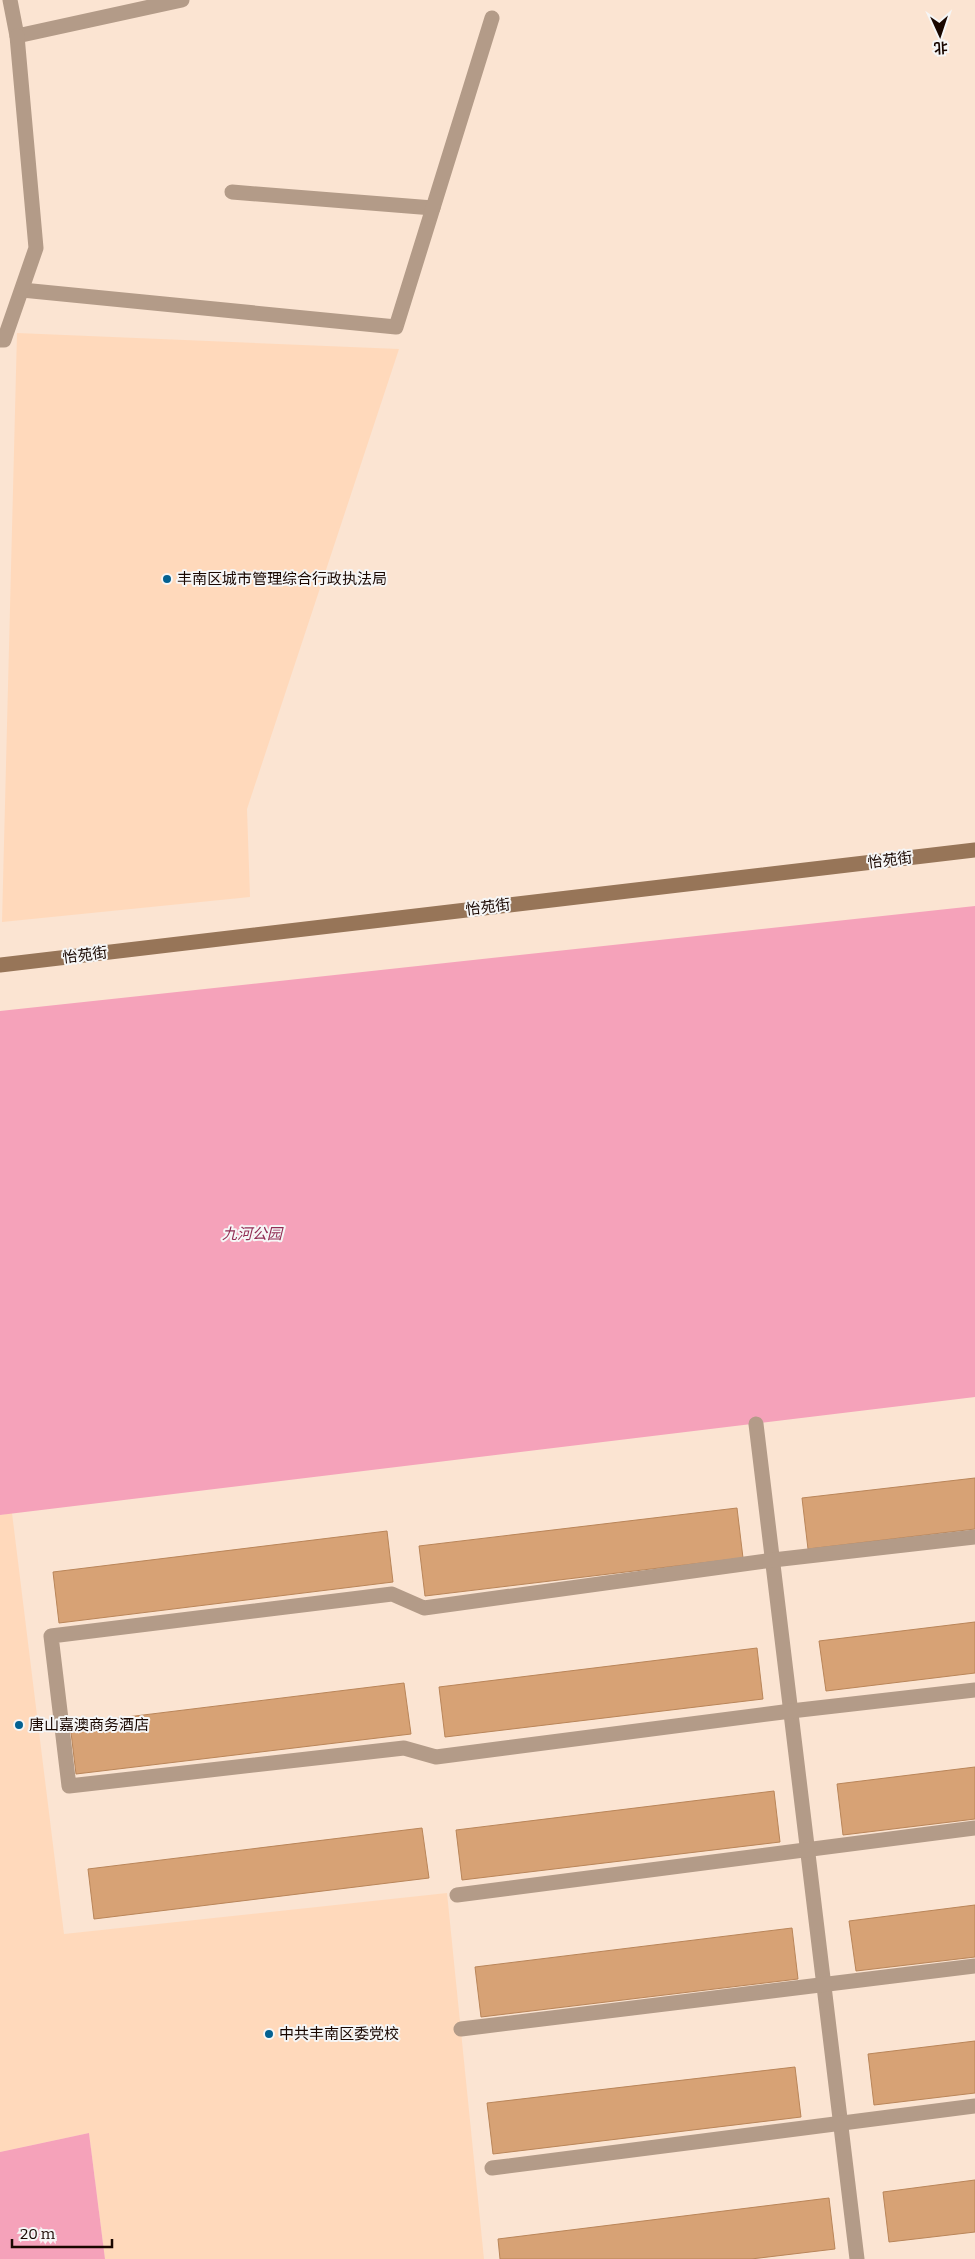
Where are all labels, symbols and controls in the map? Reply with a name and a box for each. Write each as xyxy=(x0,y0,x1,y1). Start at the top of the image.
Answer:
north arrow xyxy=(915,10,965,60)
text: 北 xyxy=(933,39,948,56)
place label: 丰南区城市管理综合行政执法局 xyxy=(177,570,387,588)
marker: 丰南区城市管理综合行政执法局 xyxy=(161,573,173,585)
street label: 怡苑街 xyxy=(867,848,913,872)
street label: 怡苑街 xyxy=(465,895,511,919)
street label: 怡苑街 xyxy=(62,943,108,967)
park label: 九河公园 xyxy=(222,1225,284,1243)
place label: 唐山嘉澳商务酒店 xyxy=(29,1716,149,1734)
marker: 唐山嘉澳商务酒店 xyxy=(13,1719,25,1731)
place label: 中共丰南区委党校 xyxy=(279,2025,399,2043)
marker: 中共丰南区委党校 xyxy=(263,2028,275,2040)
scale bar xyxy=(12,2216,112,2248)
text: 20 m xyxy=(20,2225,56,2243)

